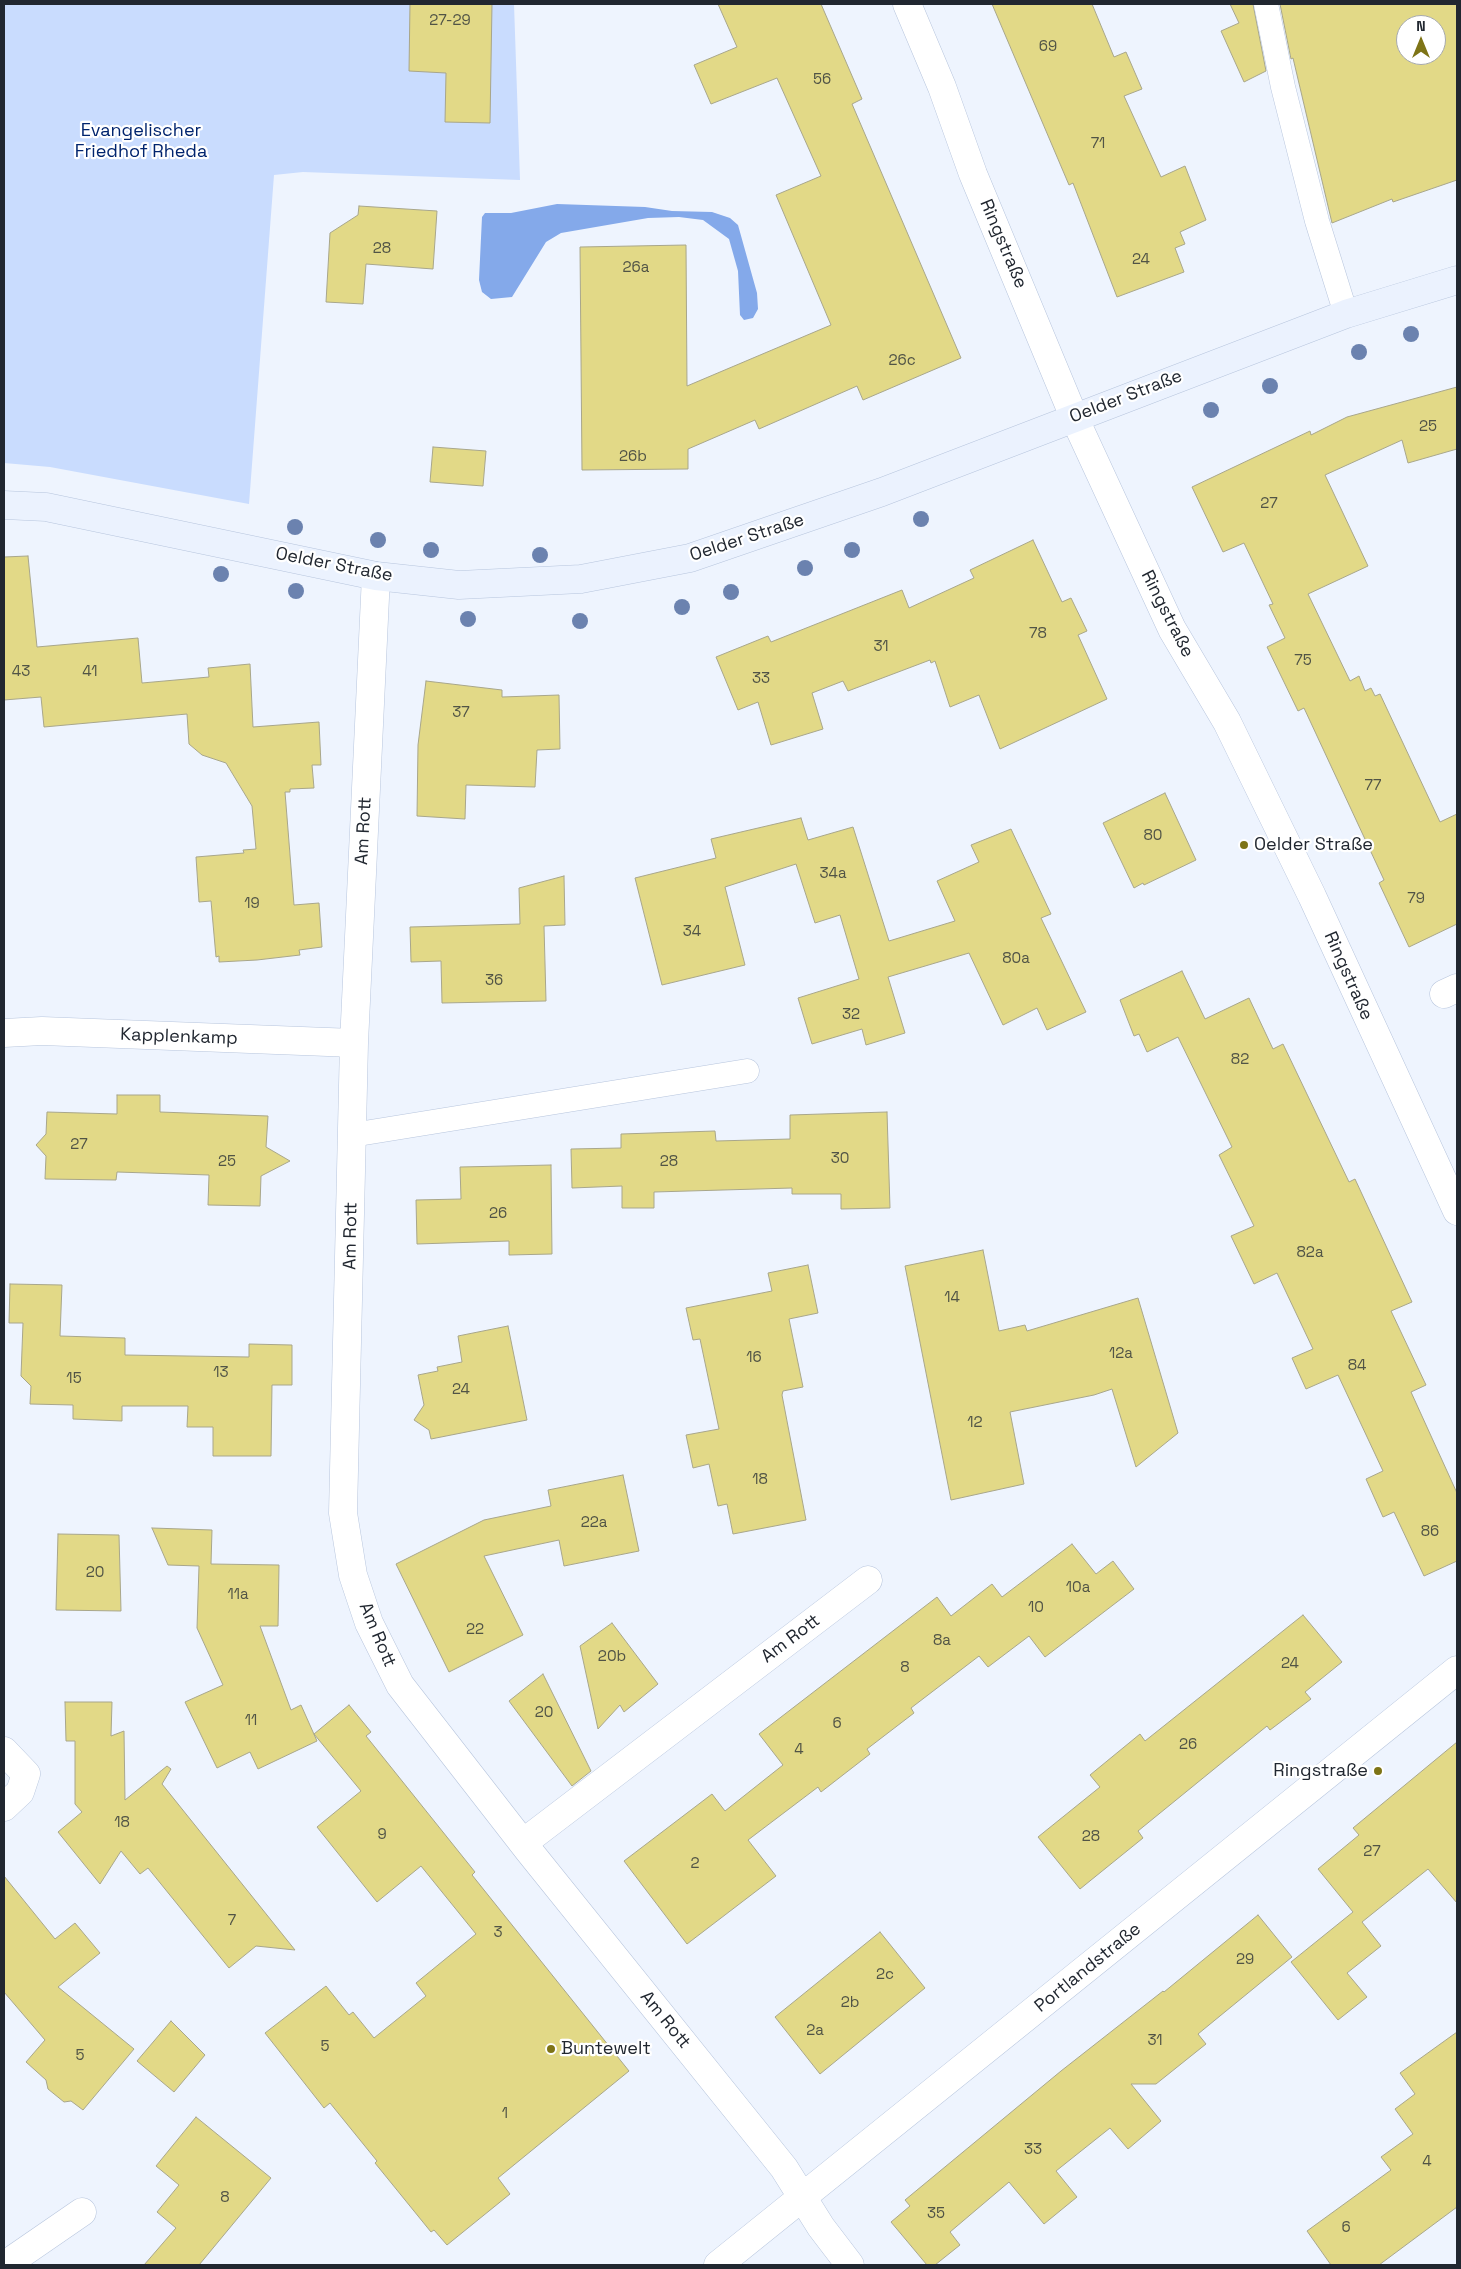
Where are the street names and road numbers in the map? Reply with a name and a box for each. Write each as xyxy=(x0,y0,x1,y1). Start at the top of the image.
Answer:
street label: Ringstraße xyxy=(975,196,1031,292)
street label: Oelder Straße xyxy=(1067,366,1185,428)
street label: Oelder Straße xyxy=(687,509,807,567)
street label: Oelder Straße xyxy=(274,543,394,587)
street label: Ringstraße xyxy=(1136,567,1198,661)
street label: Am Rott xyxy=(351,796,377,866)
street label: Ringstraße xyxy=(1319,928,1377,1024)
street label: Kapplenkamp xyxy=(120,1024,238,1050)
street label: Am Rott xyxy=(340,1202,362,1270)
street label: Am Rott xyxy=(354,1599,400,1671)
street label: Am Rott xyxy=(757,1610,825,1668)
street label: Portlandstraße xyxy=(1031,1919,1145,2017)
street label: Am Rott xyxy=(635,1987,695,2053)

